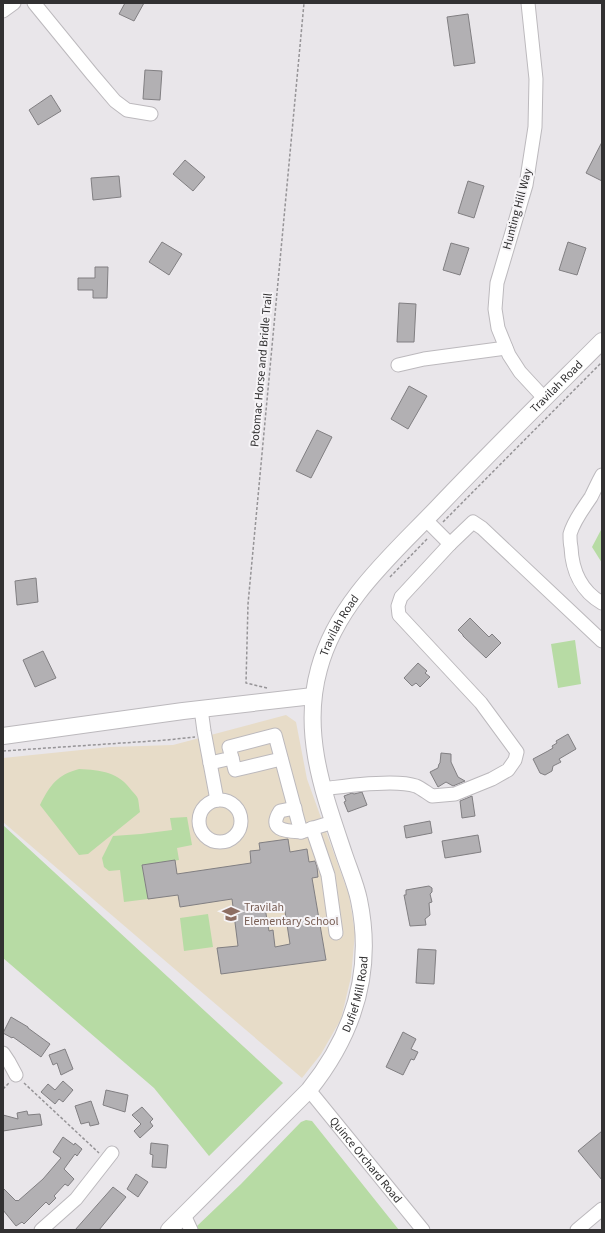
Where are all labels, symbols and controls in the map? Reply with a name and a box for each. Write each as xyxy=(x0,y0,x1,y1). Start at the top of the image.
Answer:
street label: Hunting Hill Way xyxy=(499,166,537,251)
street label: Potomac Horse and Bridle Trail xyxy=(246,292,277,448)
street label: Travilah Road xyxy=(527,357,587,417)
street label: Travilah Road xyxy=(316,591,363,659)
place label: Travilah Elementary School xyxy=(244,899,339,930)
school or university icon: Travilah Elementary School xyxy=(221,904,241,924)
street label: Dufief Mill Road xyxy=(338,956,373,1035)
street label: Quince Orchard Road xyxy=(325,1113,406,1207)

